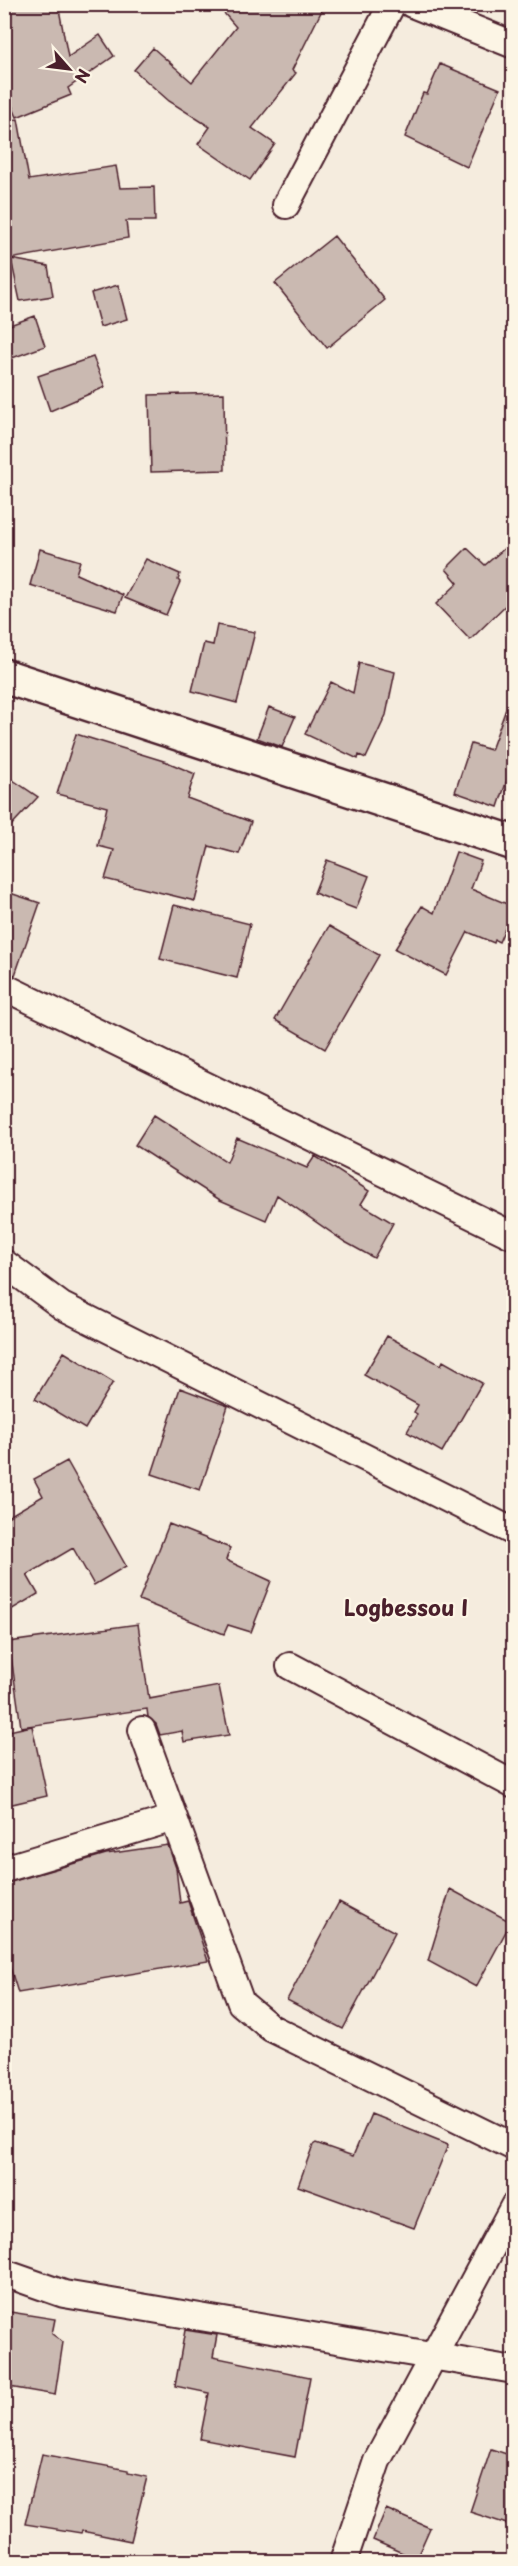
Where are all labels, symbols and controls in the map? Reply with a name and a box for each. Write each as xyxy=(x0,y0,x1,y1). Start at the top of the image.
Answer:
north arrow xyxy=(39,39,99,99)
text: N xyxy=(70,65,97,88)
district label: Logbessou I xyxy=(344,1590,468,1623)

